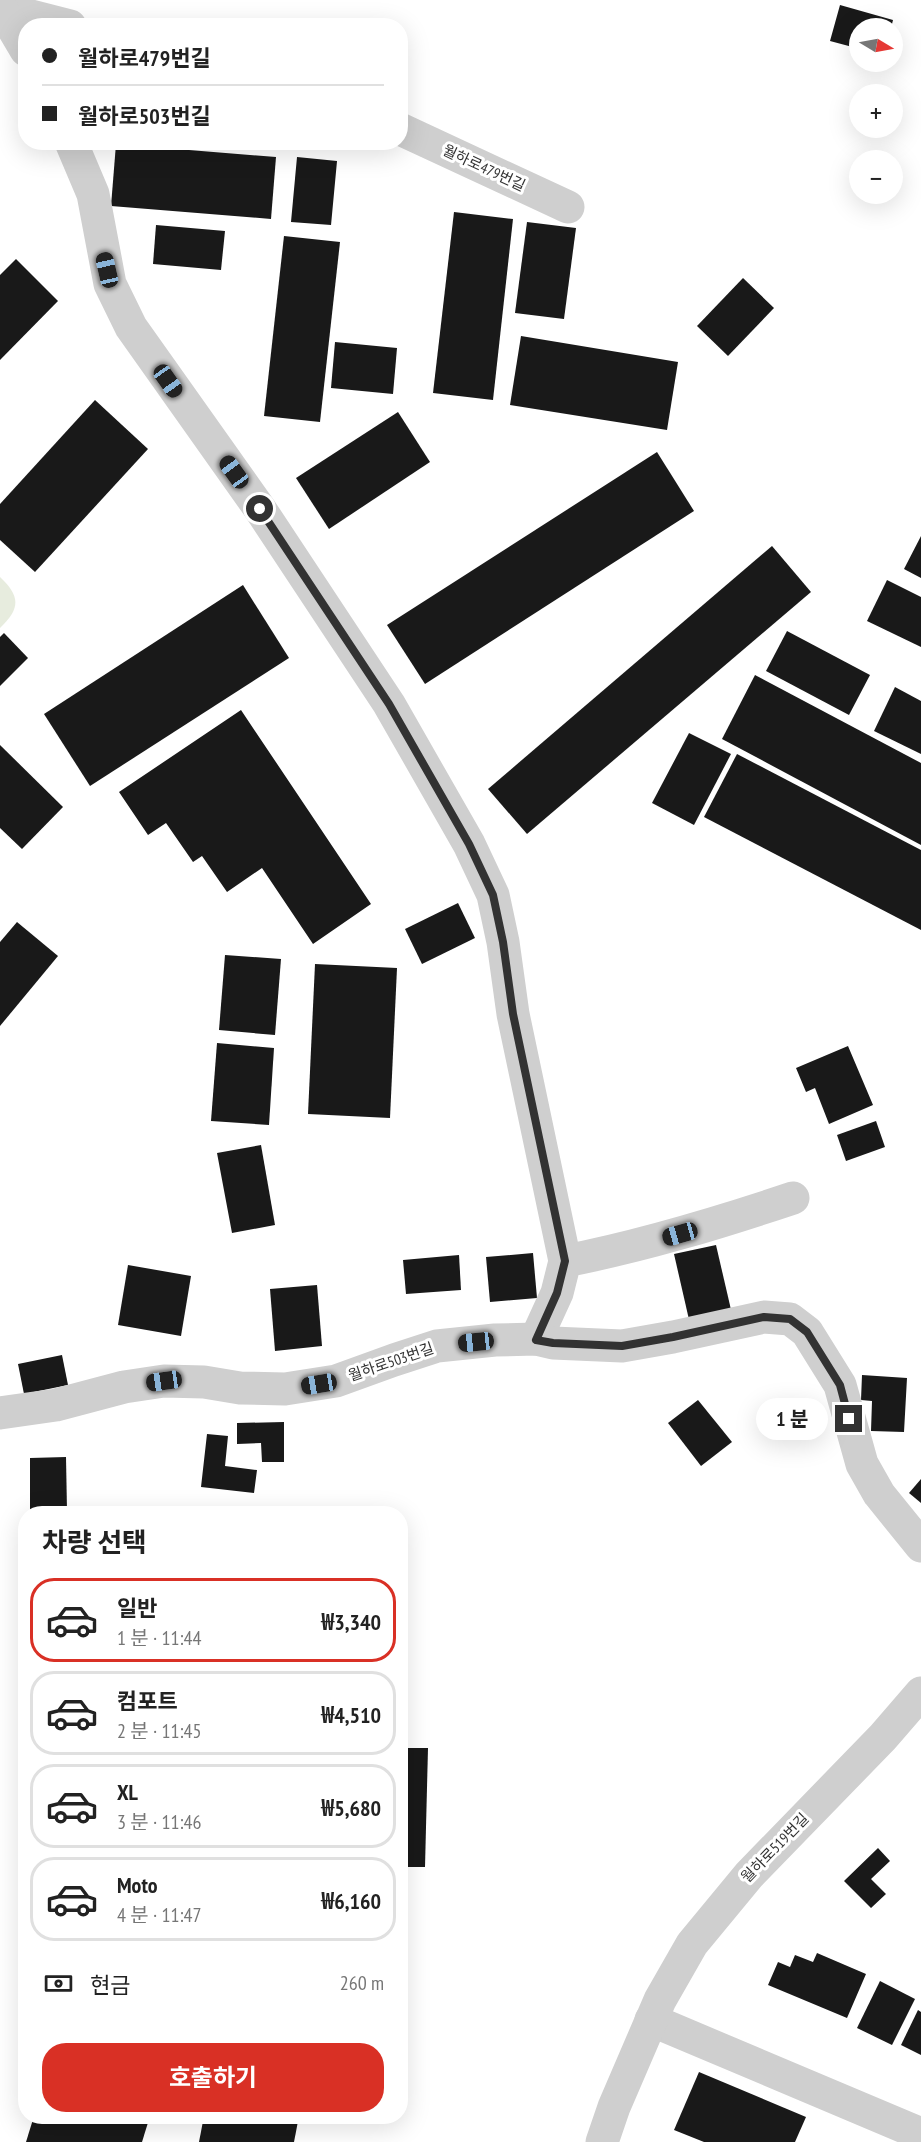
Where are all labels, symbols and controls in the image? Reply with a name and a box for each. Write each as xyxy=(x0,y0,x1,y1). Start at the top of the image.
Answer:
north arrow xyxy=(849,18,903,72)
map controls xyxy=(849,18,903,204)
text: 월하로479번길 xyxy=(78,44,211,72)
button: + xyxy=(849,84,903,138)
text: 월하로503번길 xyxy=(78,102,211,130)
street label: 월하로479번길 xyxy=(440,140,529,195)
button: − xyxy=(849,150,903,204)
car xyxy=(94,250,120,290)
car xyxy=(150,361,186,401)
car xyxy=(216,452,252,492)
route start xyxy=(246,495,273,522)
car xyxy=(660,1220,700,1248)
car xyxy=(457,1331,495,1353)
street label: 월하로503번길 xyxy=(346,1338,436,1385)
car xyxy=(145,1370,183,1392)
car xyxy=(300,1372,338,1396)
callout: 1 분 xyxy=(756,1398,828,1440)
route end xyxy=(835,1405,862,1432)
text: 1 분 xyxy=(776,1406,808,1432)
text: 차량 선택 xyxy=(42,1525,147,1559)
icon: car xyxy=(45,1593,99,1647)
text: 일반 xyxy=(117,1594,157,1622)
text: ₩3,340 xyxy=(321,1608,381,1636)
text: 1 분 · 11:44 xyxy=(117,1625,202,1651)
icon: car xyxy=(45,1686,99,1740)
text: 컴포트 xyxy=(117,1687,178,1715)
text: ₩4,510 xyxy=(321,1701,381,1729)
text: 2 분 · 11:45 xyxy=(117,1718,202,1744)
text: XL xyxy=(117,1778,138,1806)
icon: car xyxy=(45,1779,99,1833)
text: ₩5,680 xyxy=(321,1794,381,1822)
text: 3 분 · 11:46 xyxy=(117,1809,202,1835)
street label: 월하로519번길 xyxy=(737,1809,812,1886)
text: Moto xyxy=(117,1871,158,1899)
icon: car xyxy=(45,1872,99,1926)
text: ₩6,160 xyxy=(321,1887,381,1915)
text: 4 분 · 11:47 xyxy=(117,1902,202,1928)
icon: cash xyxy=(42,1967,75,2000)
text: 260 m xyxy=(340,1970,384,1996)
text: 현금 xyxy=(90,1971,130,1999)
button: 호출하기 xyxy=(42,2043,384,2112)

